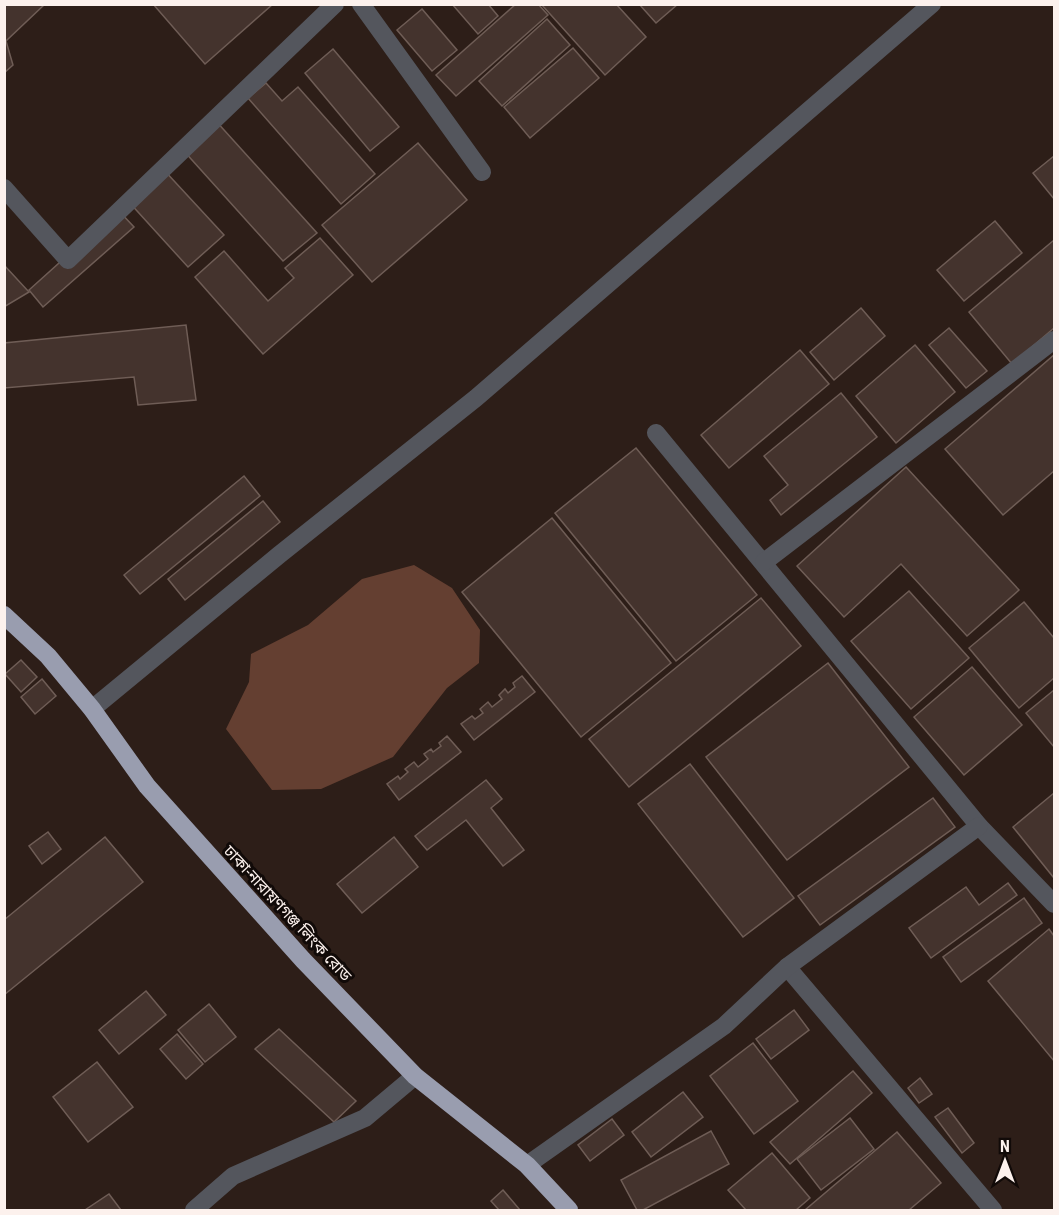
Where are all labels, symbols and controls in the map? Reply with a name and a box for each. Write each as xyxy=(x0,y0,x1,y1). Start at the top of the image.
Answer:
street label: ঢাকা-নারায়ণগঞ্জ লিংক রোড xyxy=(219,841,356,986)
north arrow xyxy=(975,1131,1035,1191)
text: N xyxy=(1000,1137,1010,1156)

